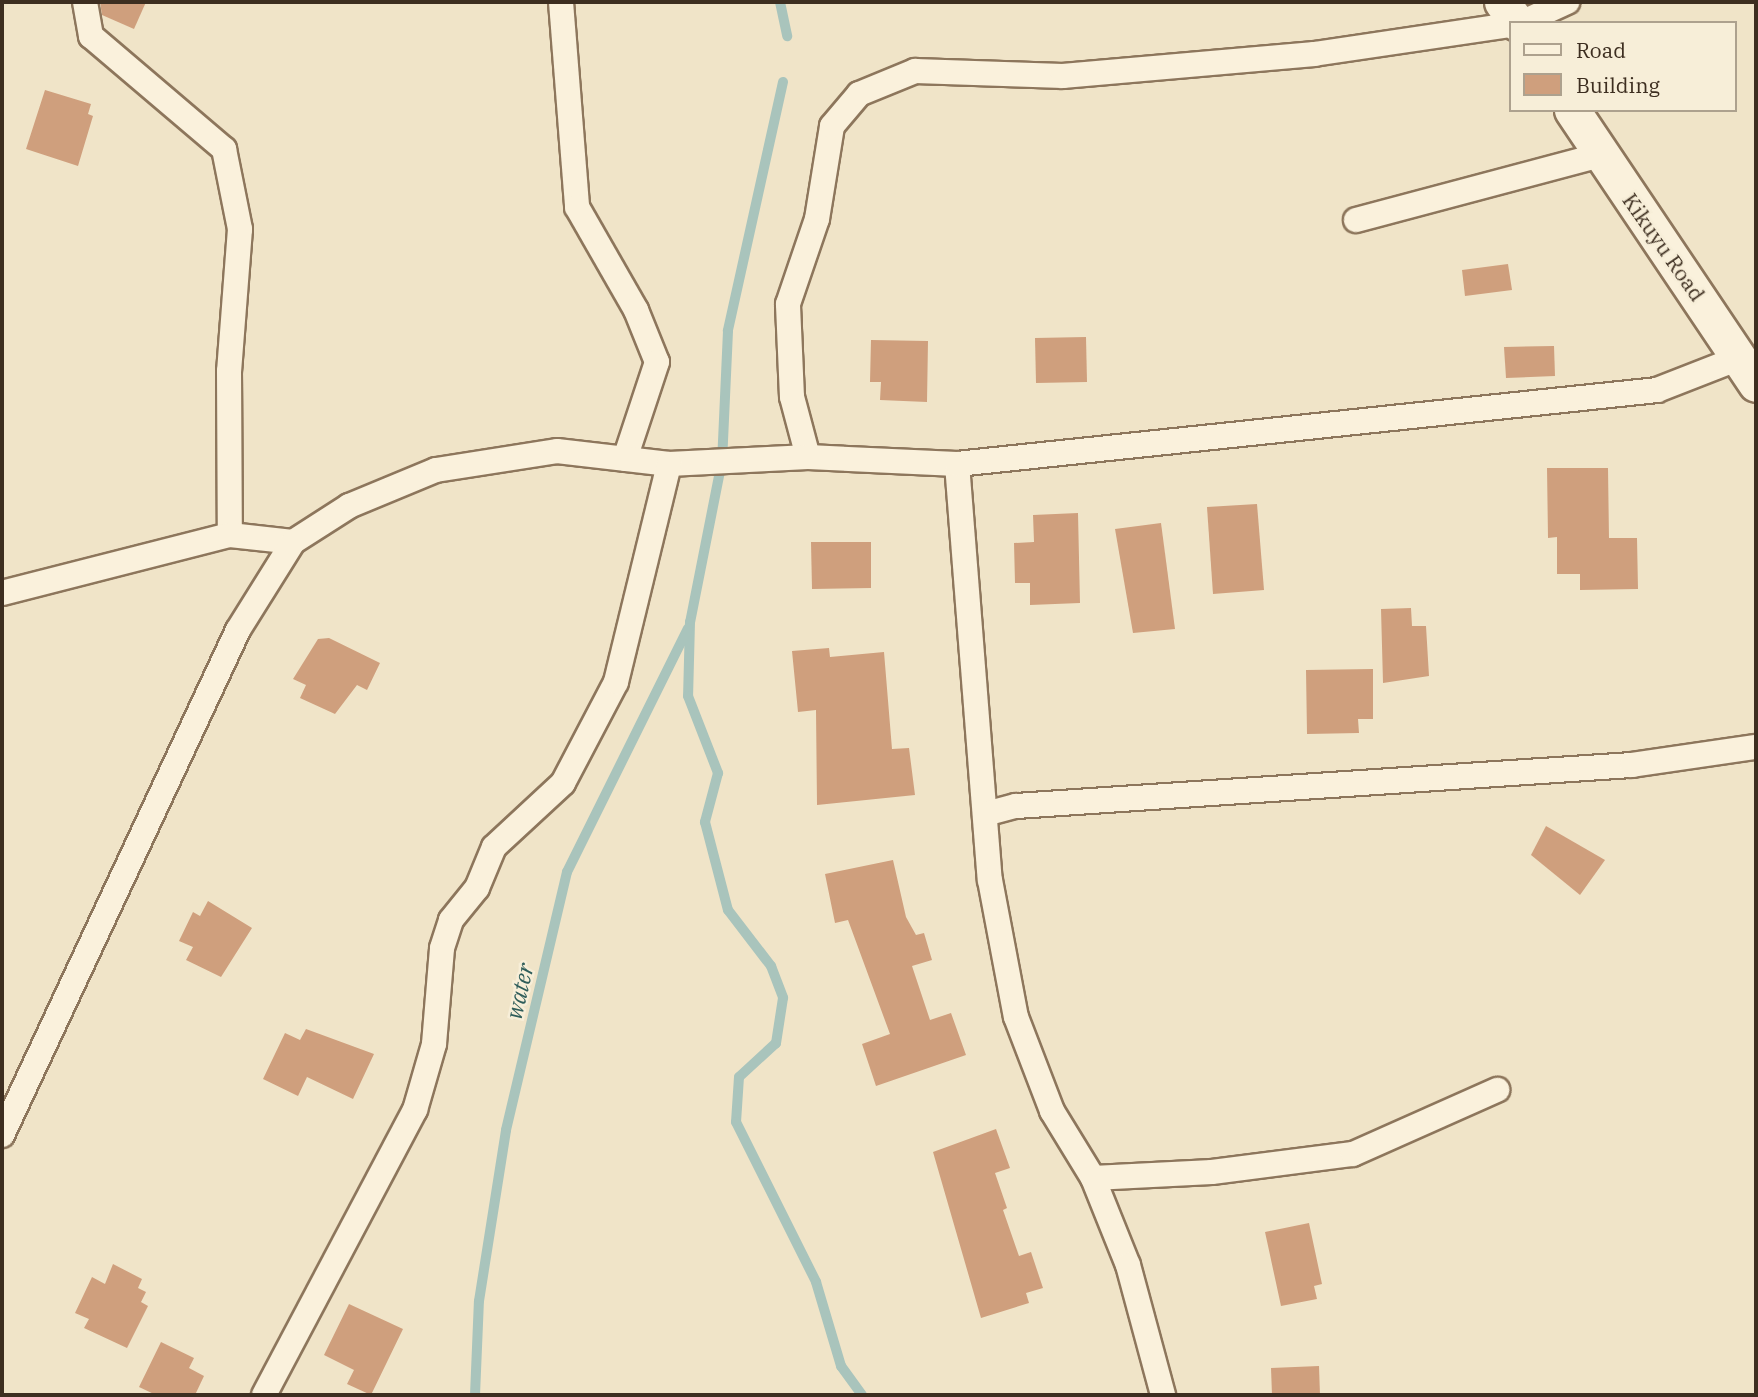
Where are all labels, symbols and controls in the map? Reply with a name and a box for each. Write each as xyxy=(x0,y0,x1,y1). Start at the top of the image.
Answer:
legend xyxy=(1510,21,1737,112)
text: Road xyxy=(1576,36,1626,64)
text: Building xyxy=(1576,71,1660,99)
street label: Kikuyu Road xyxy=(1618,188,1710,306)
water label: water xyxy=(499,960,539,1022)

